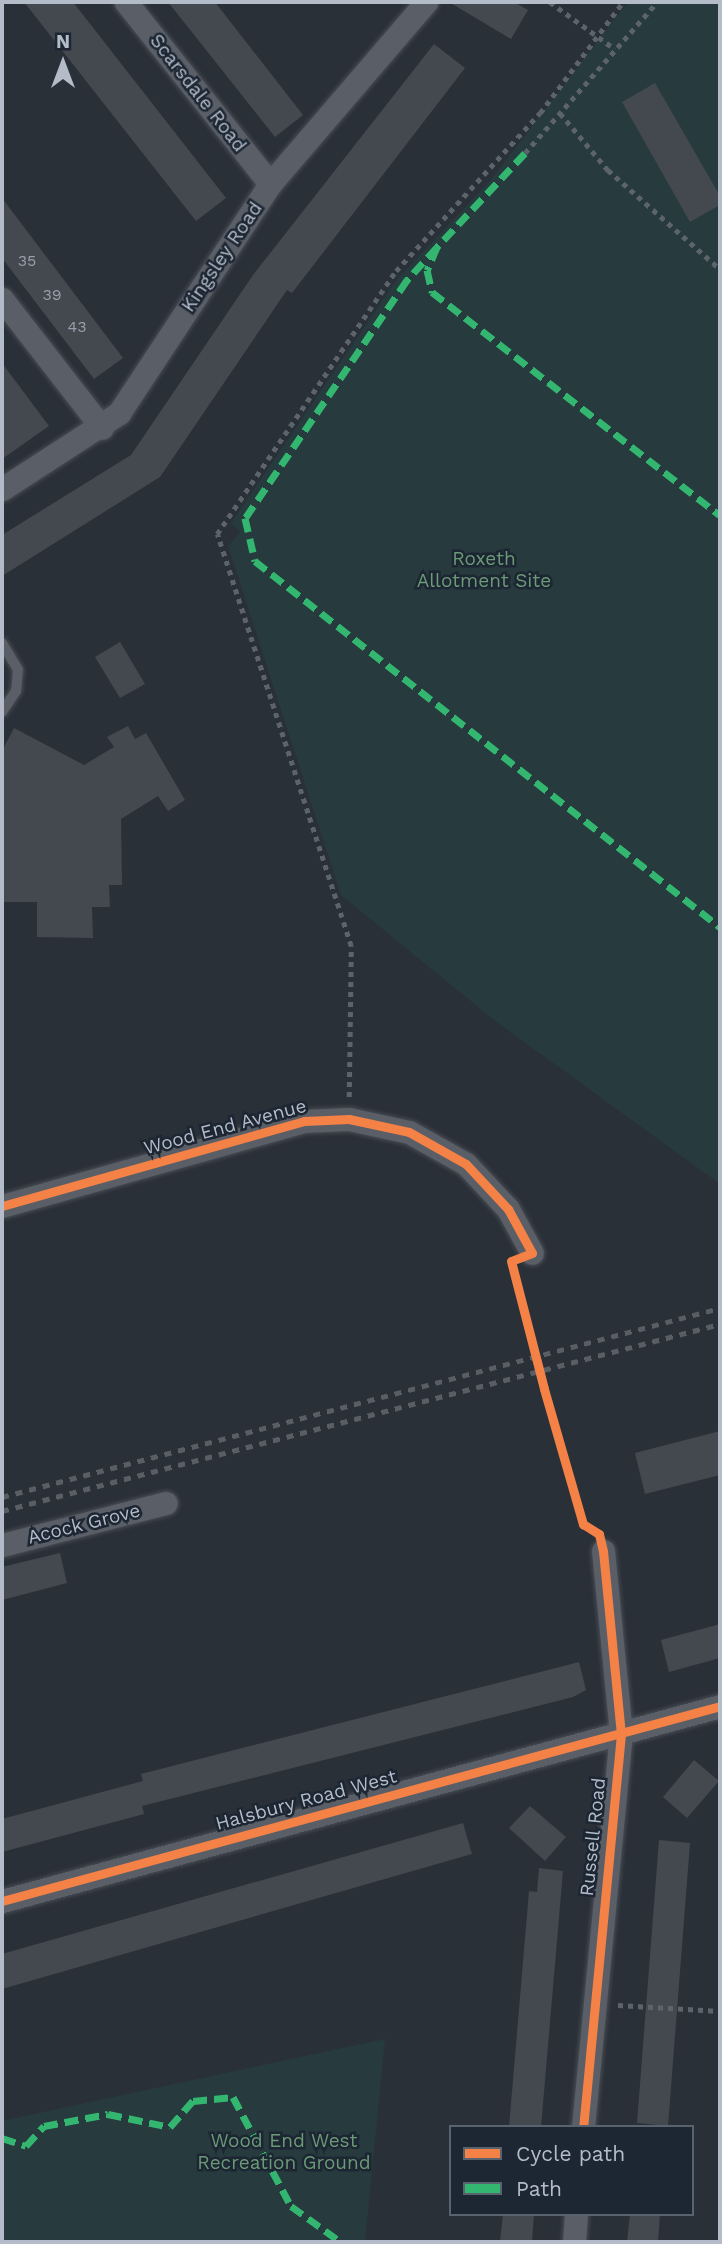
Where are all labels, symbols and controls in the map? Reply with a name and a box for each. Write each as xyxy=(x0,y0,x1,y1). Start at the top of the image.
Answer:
north arrow xyxy=(28,28,98,98)
text: N xyxy=(56,30,70,53)
street label: Scarsdale Road xyxy=(145,30,251,156)
street label: Kingsley Road xyxy=(177,197,267,317)
house number: 35 xyxy=(18,251,36,271)
house number: 39 xyxy=(42,285,62,305)
house number: 43 xyxy=(67,317,87,337)
park label: Roxeth Allotment Site xyxy=(417,548,551,592)
street label: Wood End Avenue xyxy=(141,1094,309,1160)
street label: Acock Grove xyxy=(25,1499,143,1549)
street label: Halsbury Road West xyxy=(212,1765,400,1835)
street label: Russell Road xyxy=(575,1776,611,1898)
legend xyxy=(449,2125,694,2216)
park label: Wood End West Recreation Ground xyxy=(197,2130,371,2174)
text: Cycle path xyxy=(516,2141,625,2166)
text: Path xyxy=(516,2176,562,2201)

